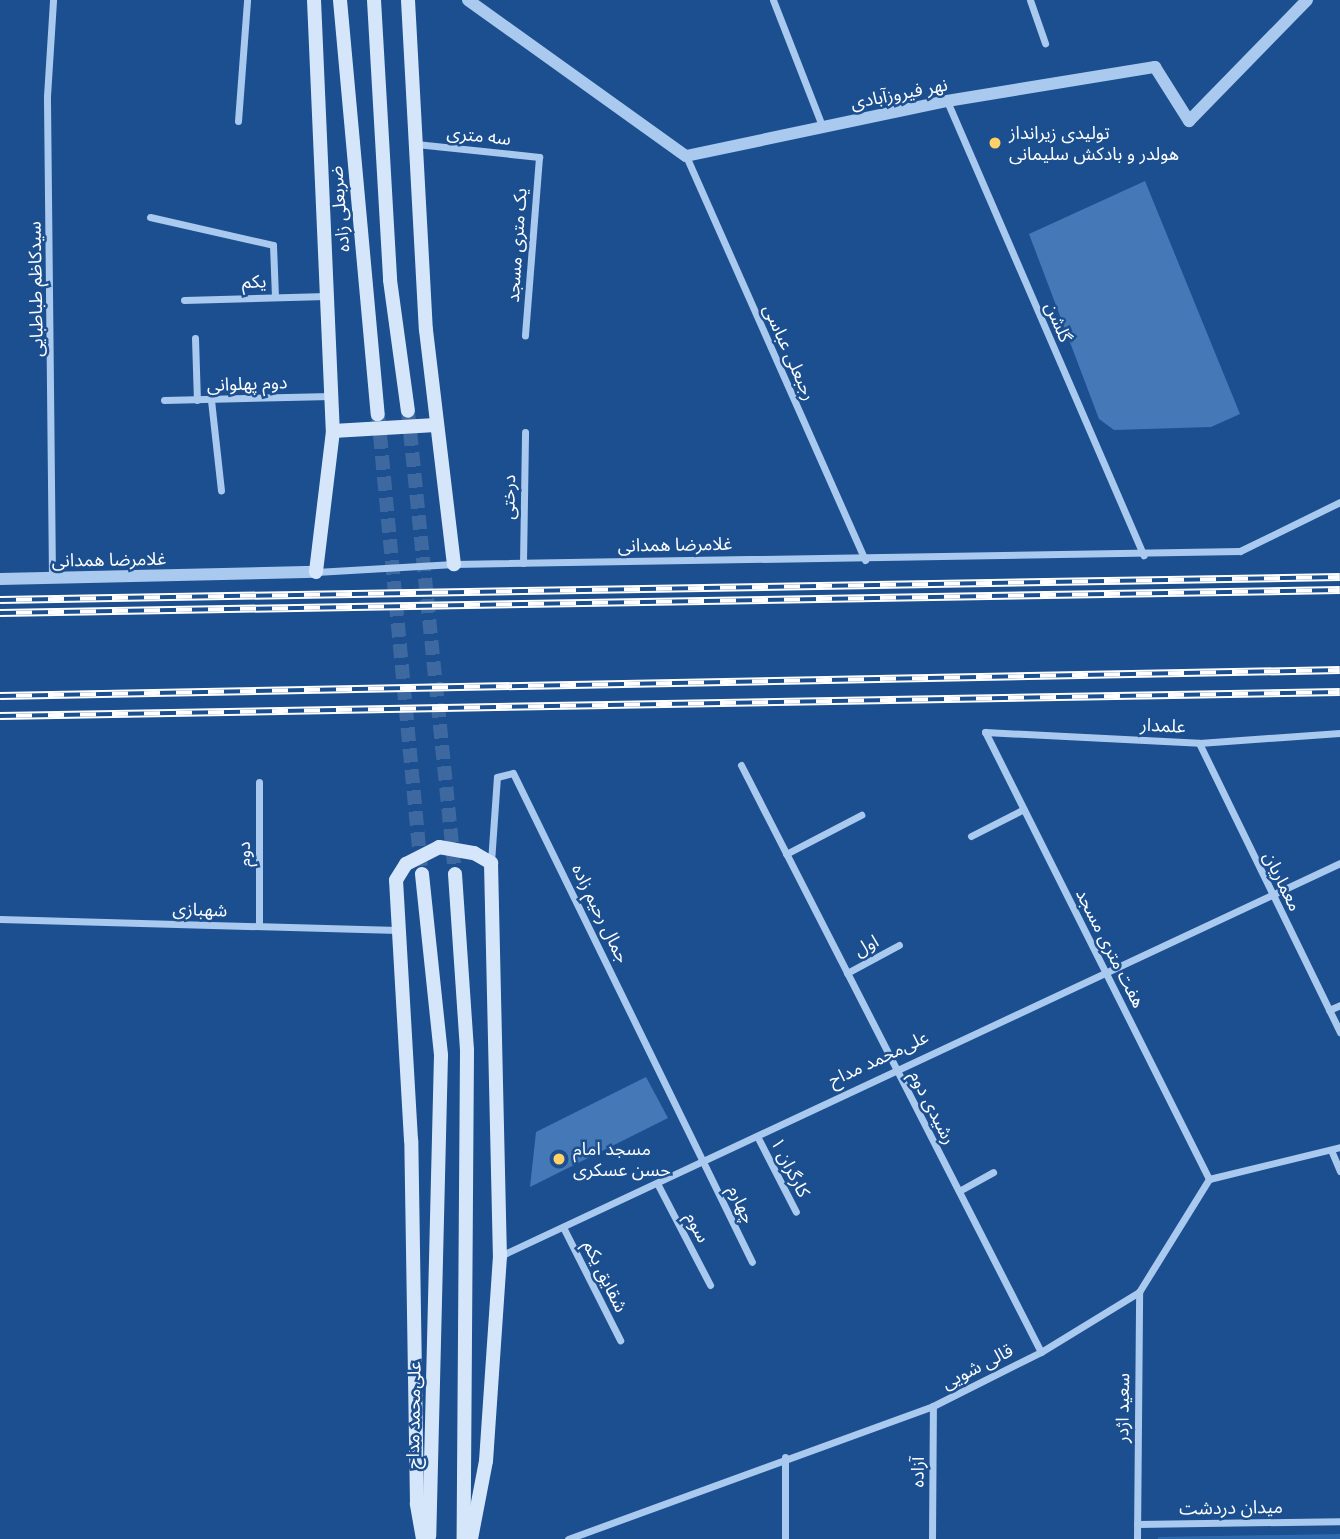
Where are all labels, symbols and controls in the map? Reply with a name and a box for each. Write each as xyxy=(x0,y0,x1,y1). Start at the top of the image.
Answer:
street label: نهر فیروزآبادی xyxy=(849,73,949,113)
street label: سه متری xyxy=(446,121,512,149)
place label: تولیدی زیرانداز هولدر و بادکش سلیمانی xyxy=(1009,122,1179,164)
marker: تولیدی زیرانداز هولدر و بادکش سلیمانی xyxy=(987,135,1003,151)
street label: ضربعلی زاده xyxy=(324,165,354,253)
street label: یک متری مسجد xyxy=(501,187,531,303)
street label: سیدکاظم طباطبایی xyxy=(23,221,47,357)
street label: یکم xyxy=(241,270,267,292)
street label: گلشن xyxy=(1041,299,1077,345)
street label: رجبعلی عباسی xyxy=(759,301,821,403)
street label: دوم پهلوانی xyxy=(206,371,288,395)
street label: درختی xyxy=(497,474,519,520)
street label: غلامرضا همدانی xyxy=(618,532,732,556)
street label: غلامرضا همدانی xyxy=(52,547,166,571)
street label: علمدار xyxy=(1140,713,1186,737)
street label: دوم xyxy=(232,841,254,867)
street label: معماریان xyxy=(1259,848,1307,914)
street label: جمال رحیم زاده xyxy=(568,860,634,966)
street label: هفت متری مسجد xyxy=(1072,885,1150,1011)
street label: شهبازی xyxy=(172,897,228,921)
street label: اول xyxy=(850,930,882,960)
street label: علی‌محمد مداح xyxy=(825,1025,931,1091)
street label: رشیدی دوم xyxy=(905,1066,961,1148)
street label: کارگران ۱ xyxy=(767,1134,815,1200)
place label: مسجد امام حسن عسکری xyxy=(573,1138,671,1180)
marker: مسجد امام حسن عسکری xyxy=(551,1151,567,1167)
street label: چهارم xyxy=(724,1182,760,1226)
street label: سوم xyxy=(681,1208,715,1246)
street label: شقایق یکم xyxy=(579,1237,633,1315)
street label: قالی شویی xyxy=(938,1339,1016,1393)
street label: علی‌محمد مداح xyxy=(401,1361,425,1469)
street label: سعید اژدر xyxy=(1111,1373,1133,1443)
street label: آزاده xyxy=(906,1457,928,1487)
street label: میدان دردشت xyxy=(1179,1495,1283,1519)

